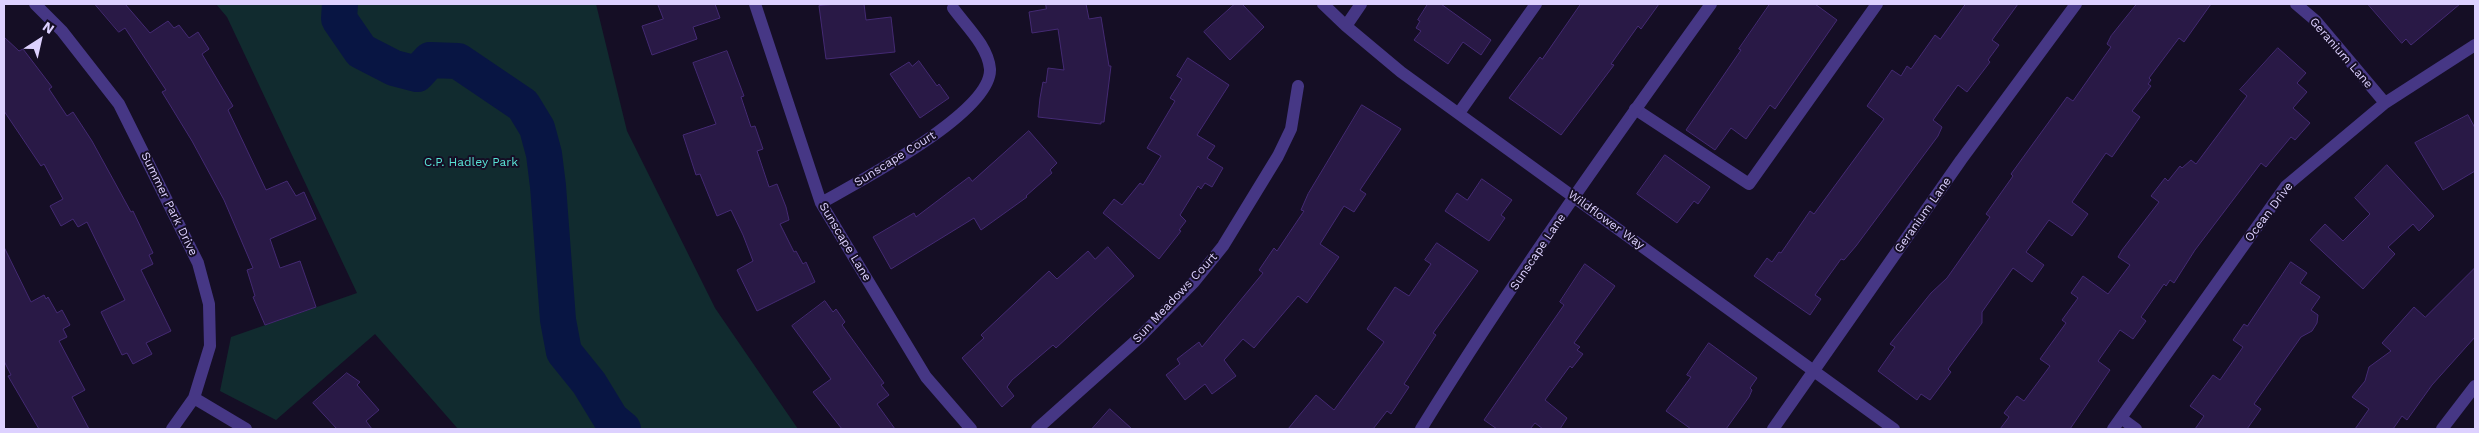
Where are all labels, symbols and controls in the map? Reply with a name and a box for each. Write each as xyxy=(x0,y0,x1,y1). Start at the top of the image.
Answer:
north arrow xyxy=(15,15,65,65)
street label: Geranium Lane xyxy=(2306,15,2376,91)
text: N xyxy=(40,18,57,37)
street label: Sunscape Court xyxy=(852,128,938,190)
street label: Summer Park Drive xyxy=(138,150,200,258)
park label: C.P. Hadley Park xyxy=(424,155,518,169)
street label: Geranium Lane xyxy=(1892,174,1954,256)
street label: Ocean Drive xyxy=(2242,179,2296,245)
street label: Wildflower Way xyxy=(1565,188,1647,252)
street label: Sunscape Lane xyxy=(816,200,874,284)
street label: Sunscape Lane xyxy=(1507,211,1569,293)
street label: Sun Meadows Court xyxy=(1130,250,1220,346)

